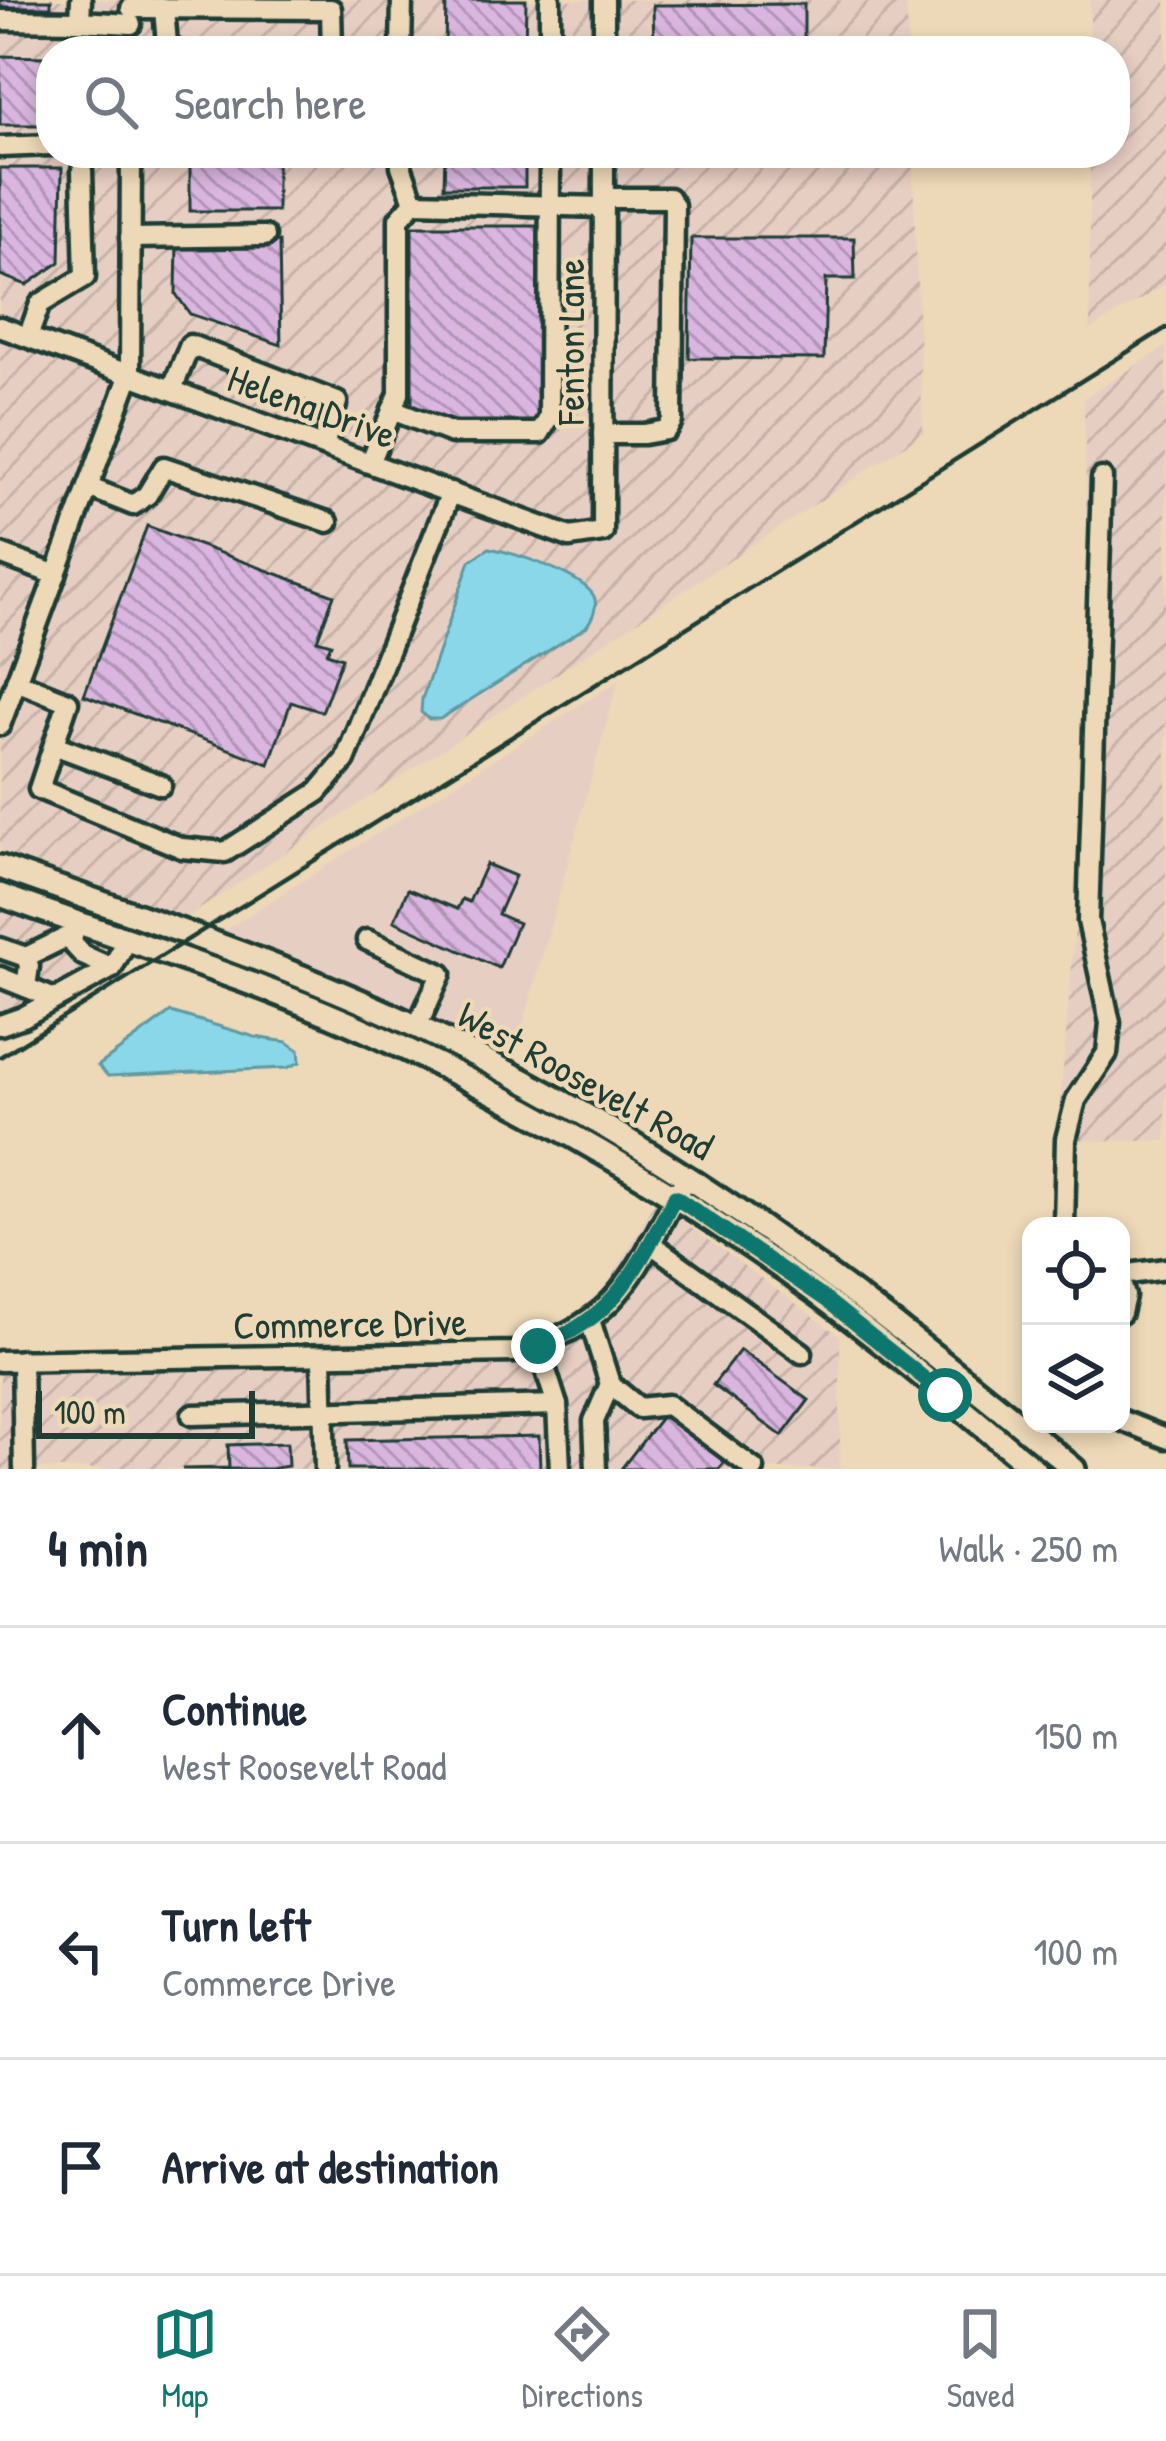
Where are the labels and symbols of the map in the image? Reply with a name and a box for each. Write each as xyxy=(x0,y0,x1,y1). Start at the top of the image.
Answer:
street label: Fenton Lane xyxy=(543,259,596,426)
street label: Helena Drive xyxy=(221,351,403,460)
street label: West Roosevelt Road xyxy=(449,987,723,1172)
street label: Commerce Drive xyxy=(233,1294,467,1351)
route end xyxy=(511,1319,565,1373)
route start xyxy=(918,1368,972,1422)
scale bar xyxy=(36,1385,255,1438)

